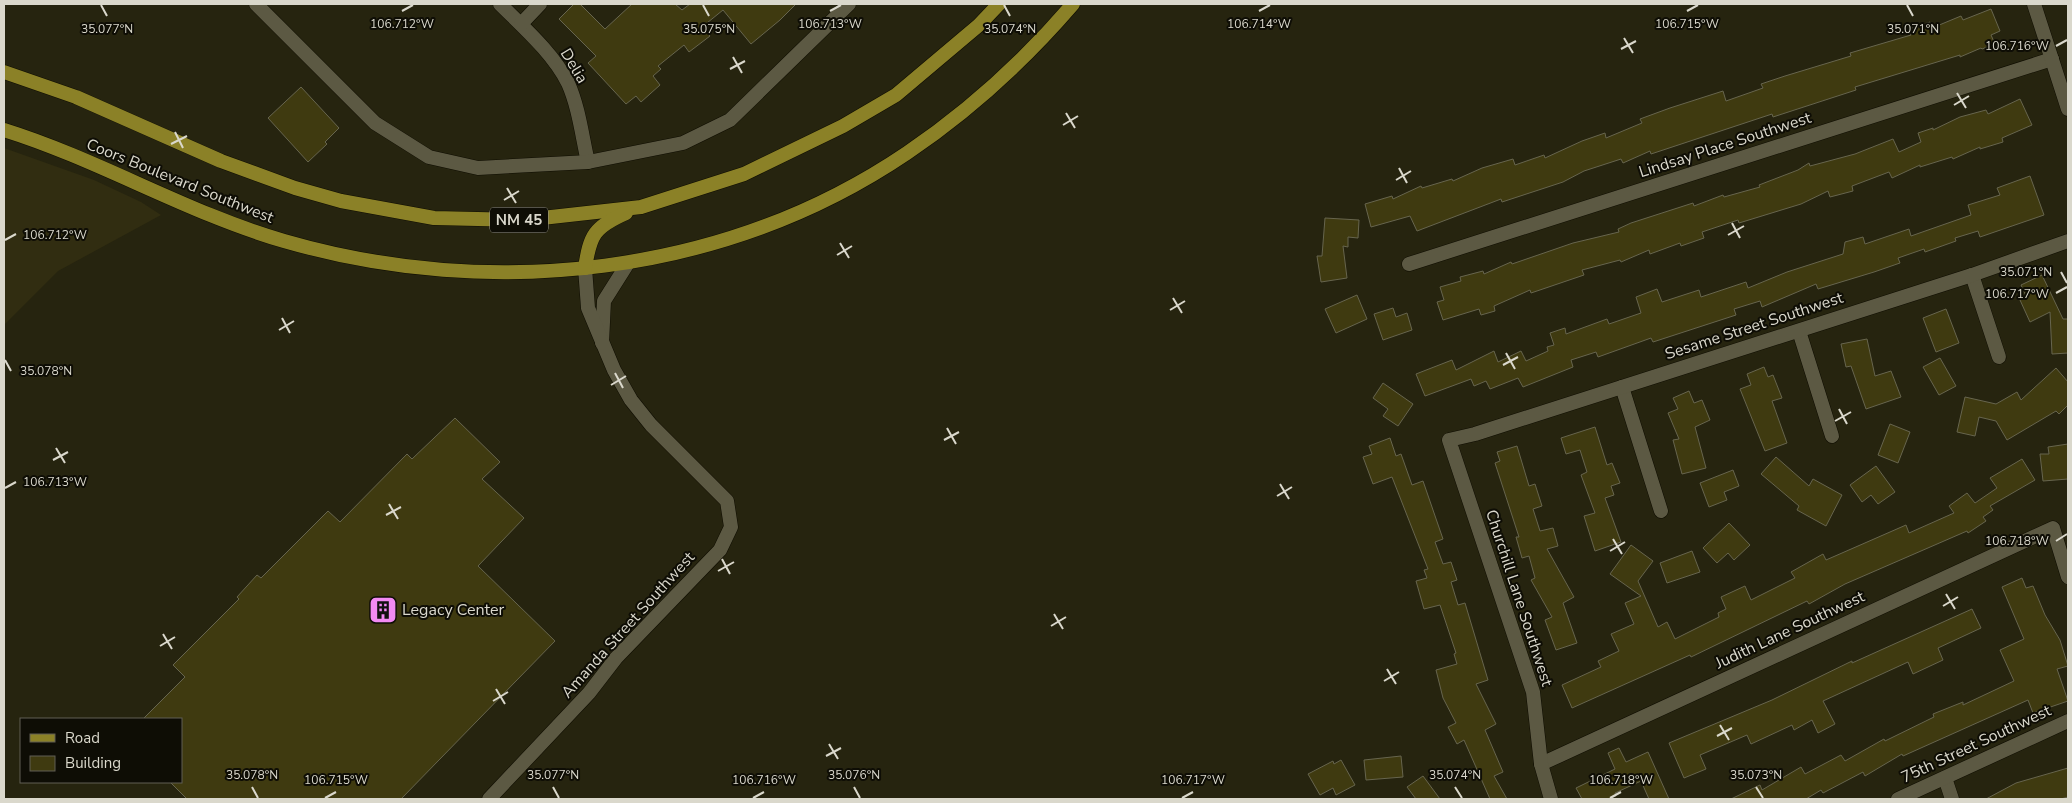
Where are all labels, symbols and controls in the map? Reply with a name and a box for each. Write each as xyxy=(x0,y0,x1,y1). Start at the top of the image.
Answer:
text: 106.712°W xyxy=(370,16,434,32)
text: 106.713°W xyxy=(798,16,862,32)
text: 106.714°W xyxy=(1227,16,1291,32)
text: 106.715°W xyxy=(1655,16,1719,32)
text: 35.077°N xyxy=(81,21,133,37)
text: 35.075°N xyxy=(683,21,735,37)
text: 35.074°N xyxy=(984,21,1036,37)
text: 35.071°N xyxy=(1887,21,1939,37)
text: 106.716°W xyxy=(1985,38,2049,54)
street label: Delia xyxy=(555,44,593,88)
street label: Lindsay Place Southwest xyxy=(1636,107,1814,183)
street label: Coors Boulevard Southwest xyxy=(83,133,277,229)
road number: NM 45 xyxy=(490,208,548,232)
text: 106.712°W xyxy=(23,227,87,243)
text: 35.071°N xyxy=(2000,264,2052,280)
text: 106.717°W xyxy=(1985,286,2049,302)
street label: Sesame Street Southwest xyxy=(1662,287,1846,365)
text: 35.078°N xyxy=(20,363,72,379)
text: 106.713°W xyxy=(23,474,87,490)
street label: Churchill Lane Southwest xyxy=(1480,507,1558,690)
text: 106.718°W xyxy=(1985,533,2049,549)
street label: Amanda Street Southwest xyxy=(556,547,700,703)
street label: Judith Lane Southwest xyxy=(1711,586,1869,675)
building icon: Legacy Center xyxy=(368,595,398,625)
place label: Legacy Center xyxy=(402,599,505,621)
street label: 75th Street Southwest xyxy=(1897,699,2055,788)
legend xyxy=(20,718,182,783)
text: Road xyxy=(65,728,100,748)
text: Building xyxy=(65,753,121,773)
text: 35.078°N xyxy=(226,767,278,783)
text: 35.077°N xyxy=(527,767,579,783)
text: 35.076°N xyxy=(828,767,880,783)
text: 35.074°N xyxy=(1429,767,1481,783)
text: 35.073°N xyxy=(1730,767,1782,783)
text: 106.715°W xyxy=(304,772,368,788)
text: 106.716°W xyxy=(732,772,796,788)
text: 106.717°W xyxy=(1161,772,1225,788)
text: 106.718°W xyxy=(1589,772,1653,788)

